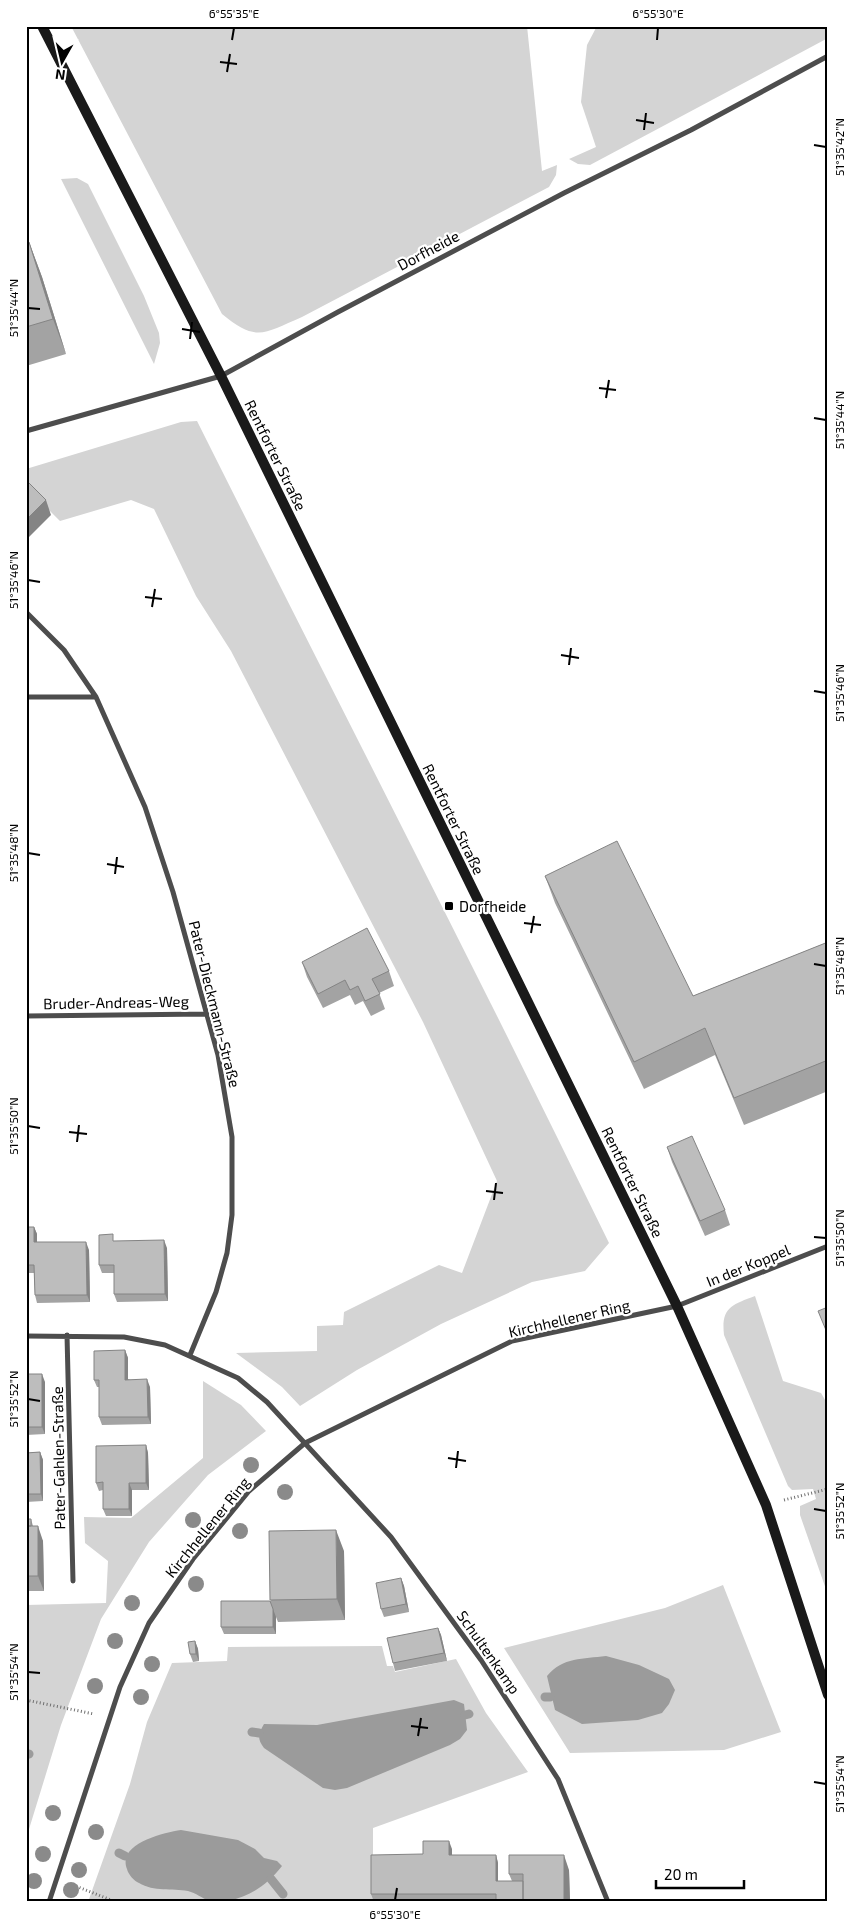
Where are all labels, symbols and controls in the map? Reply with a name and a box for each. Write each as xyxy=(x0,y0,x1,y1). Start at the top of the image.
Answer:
text: 6°55'35"E xyxy=(209,6,260,20)
text: 6°55'30"E xyxy=(632,6,684,20)
north arrow xyxy=(38,38,88,88)
text: N xyxy=(54,66,66,84)
text: 51°35'42"N xyxy=(832,118,846,176)
street label: Dorfheide xyxy=(394,226,462,274)
text: 51°35'44"N xyxy=(6,279,20,337)
text: 51°35'44"N xyxy=(832,391,846,449)
street label: Rentforter Straße xyxy=(241,397,311,513)
text: 51°35'46"N xyxy=(6,551,20,609)
text: 51°35'46"N xyxy=(832,664,846,722)
street label: Rentforter Straße xyxy=(419,761,489,877)
text: 51°35'48"N xyxy=(6,824,20,882)
place label: Dorfheide xyxy=(459,897,526,915)
marker: Dorfheide xyxy=(443,900,455,912)
street label: Pater-Dieckmann-Straße xyxy=(186,919,244,1089)
text: 51°35'48"N xyxy=(832,937,846,995)
street label: Bruder-Andreas-Weg xyxy=(43,992,190,1012)
text: 51°35'50"N xyxy=(6,1097,20,1155)
street label: Rentforter Straße xyxy=(598,1124,668,1240)
text: 51°35'50"N xyxy=(832,1209,846,1267)
street label: In der Koppel xyxy=(703,1240,793,1290)
street label: Kirchhellener Ring xyxy=(507,1295,632,1341)
text: 51°35'52"N xyxy=(6,1370,20,1428)
street label: Pater-Gahlen-Straße xyxy=(48,1386,68,1530)
street label: Kirchhellener Ring xyxy=(161,1473,253,1581)
text: 51°35'52"N xyxy=(832,1482,846,1540)
street label: Schultenkamp xyxy=(454,1607,524,1697)
text: 51°35'54"N xyxy=(6,1643,20,1701)
text: 51°35'54"N xyxy=(832,1755,846,1813)
scale bar xyxy=(656,1858,744,1890)
text: 20 m xyxy=(664,1865,698,1883)
text: 6°55'30"E xyxy=(369,1907,421,1921)

